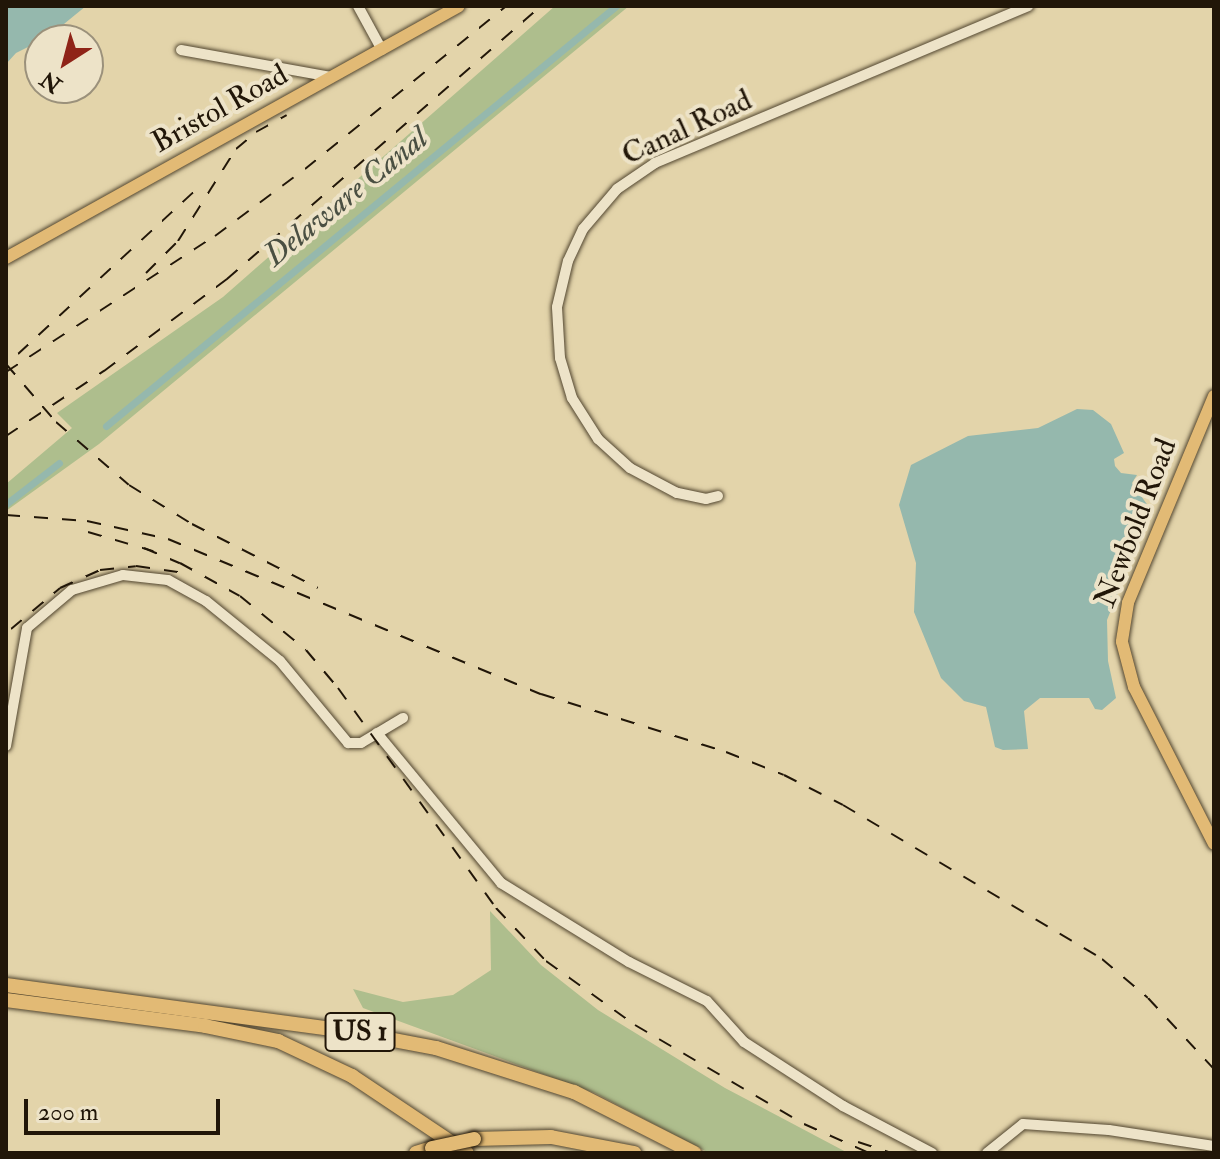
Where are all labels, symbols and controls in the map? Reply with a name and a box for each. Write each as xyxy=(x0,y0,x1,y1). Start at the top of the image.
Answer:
north arrow xyxy=(24,24,104,104)
street label: Bristol Road xyxy=(146,57,294,161)
text: N xyxy=(35,65,67,99)
street label: Canal Road xyxy=(617,82,757,174)
water label: Delaware Canal xyxy=(256,119,436,275)
street label: Newbold Road xyxy=(1087,434,1185,612)
road number: US 1 xyxy=(324,1008,396,1056)
scale bar xyxy=(28,1083,224,1133)
text: 200 m xyxy=(38,1097,98,1128)

